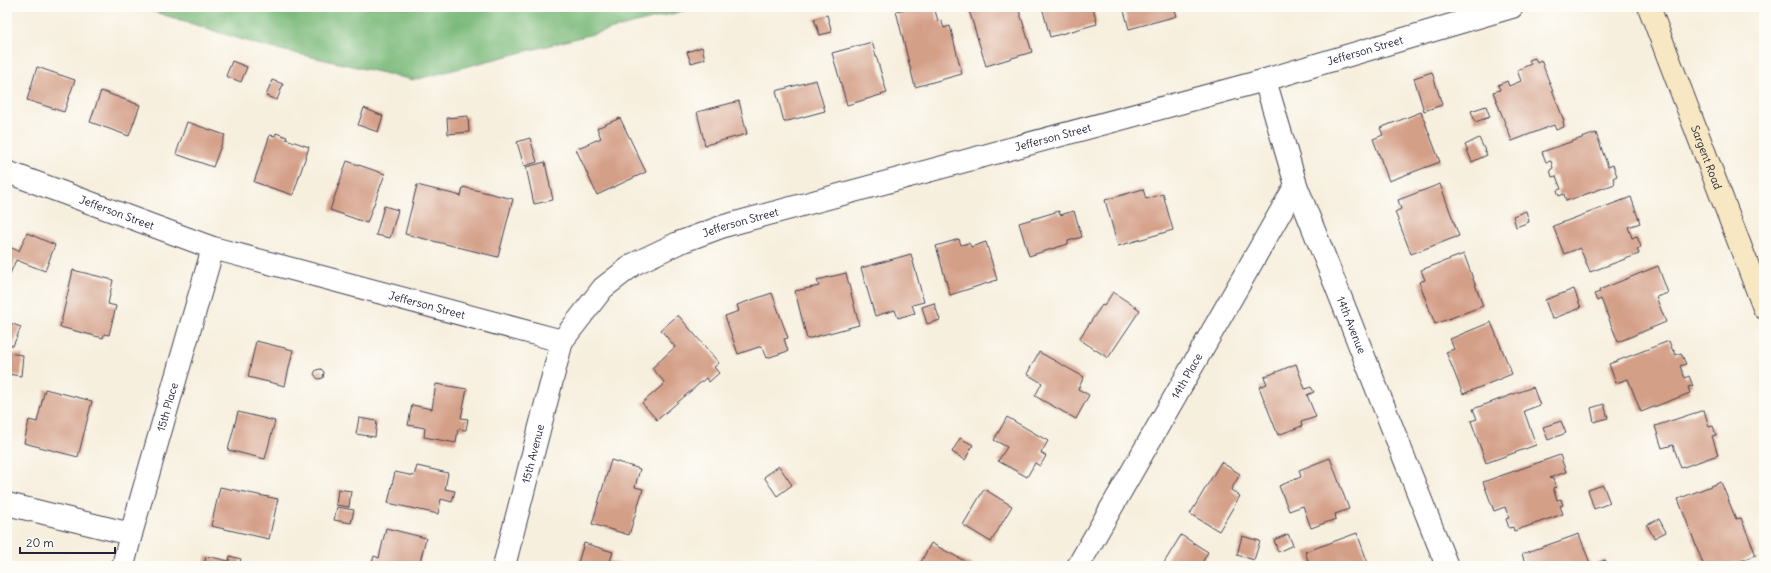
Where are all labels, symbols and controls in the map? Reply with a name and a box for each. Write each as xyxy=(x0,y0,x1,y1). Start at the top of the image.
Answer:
street label: Jefferson Street xyxy=(1325,33,1405,68)
street label: Jefferson Street xyxy=(1013,120,1093,154)
street label: Sargent Road xyxy=(1688,123,1725,192)
street label: Jefferson Street xyxy=(78,192,156,233)
street label: Jefferson Street xyxy=(700,205,780,240)
street label: Jefferson Street xyxy=(387,288,467,322)
street label: 14th Avenue xyxy=(1334,294,1369,356)
street label: 14th Place xyxy=(1168,351,1205,401)
street label: 15th Place xyxy=(154,381,181,433)
street label: 15th Avenue xyxy=(519,423,547,485)
scale bar xyxy=(20,529,115,555)
text: 20 m xyxy=(26,535,54,550)

